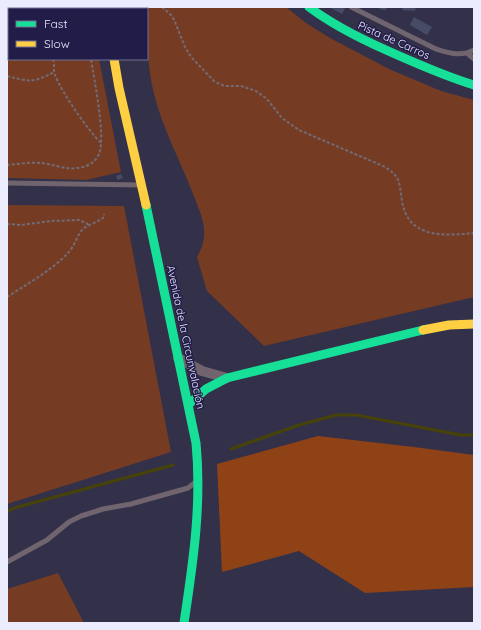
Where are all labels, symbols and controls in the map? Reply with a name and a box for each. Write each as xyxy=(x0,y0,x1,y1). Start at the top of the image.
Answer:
legend xyxy=(8,8,148,60)
text: Fast xyxy=(44,16,68,31)
street label: Pista de Carros xyxy=(356,18,432,62)
text: Slow xyxy=(44,36,70,51)
street label: Avenida de la Circunvalación xyxy=(164,264,208,410)

